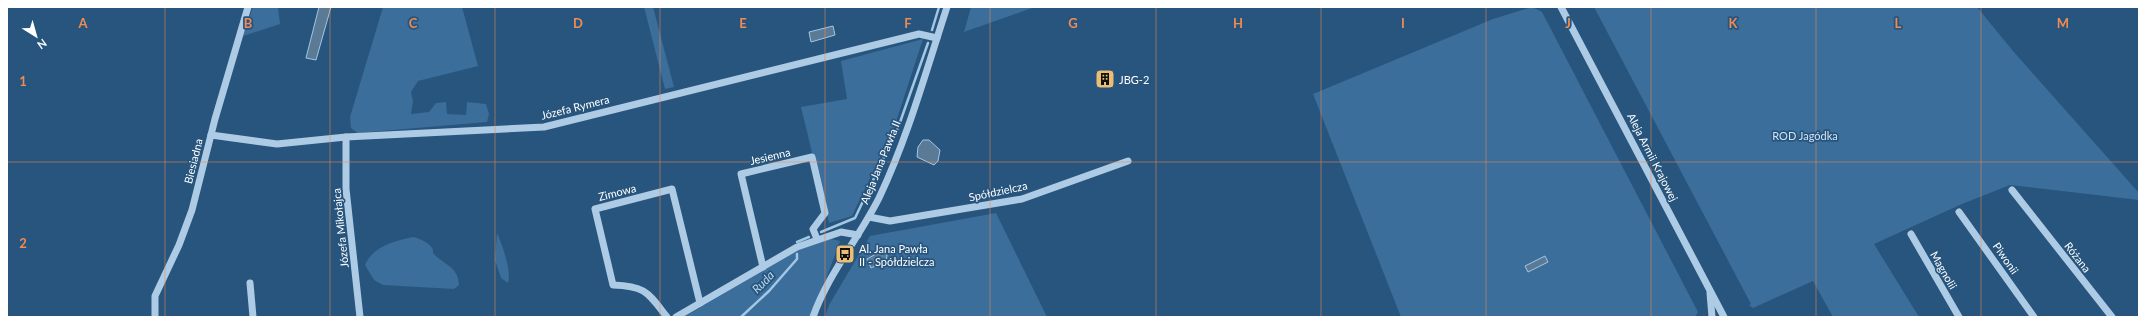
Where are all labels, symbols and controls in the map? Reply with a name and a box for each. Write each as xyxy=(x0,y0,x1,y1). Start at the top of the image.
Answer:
text: A xyxy=(77,15,88,31)
text: B xyxy=(244,15,253,31)
text: C xyxy=(409,15,418,31)
text: D xyxy=(573,15,583,31)
text: E xyxy=(739,15,747,31)
text: F xyxy=(904,15,912,31)
text: G xyxy=(1068,15,1078,31)
text: H xyxy=(1233,15,1243,31)
text: I xyxy=(1401,15,1405,31)
text: J xyxy=(1565,15,1571,31)
text: K xyxy=(1729,15,1739,31)
text: L xyxy=(1895,15,1902,31)
text: M xyxy=(2057,15,2069,31)
north arrow xyxy=(16,16,56,56)
text: N xyxy=(35,37,50,52)
building icon: JBG-2 xyxy=(1094,68,1116,90)
text: 1 xyxy=(19,73,27,89)
place label: JBG-2 xyxy=(1119,73,1149,86)
street label: Józefa Rymera xyxy=(540,92,610,122)
street label: Aleja Armii Krajowej xyxy=(1625,111,1681,204)
street label: Aleja Jana Pawła II xyxy=(857,118,903,206)
park label: ROD Jagódka xyxy=(1772,129,1838,142)
street label: Biesiadna xyxy=(181,137,205,185)
street label: Jesienna xyxy=(748,145,792,167)
street label: Spółdzielcza xyxy=(968,178,1028,204)
street label: Zimowa xyxy=(597,181,637,203)
street label: Józefa Mikołajca xyxy=(329,188,351,268)
text: 2 xyxy=(19,235,27,251)
street label: Różana xyxy=(2062,239,2094,275)
street label: Piwonii xyxy=(1991,240,2022,277)
place label: Al. Jana Pawła II - Spółdzielcza xyxy=(859,242,934,268)
bus stop icon: Al. Jana Pawła II - Spółdzielcza xyxy=(834,243,856,265)
street label: Magnolii xyxy=(1928,249,1960,292)
water label: Ruda xyxy=(749,268,777,296)

